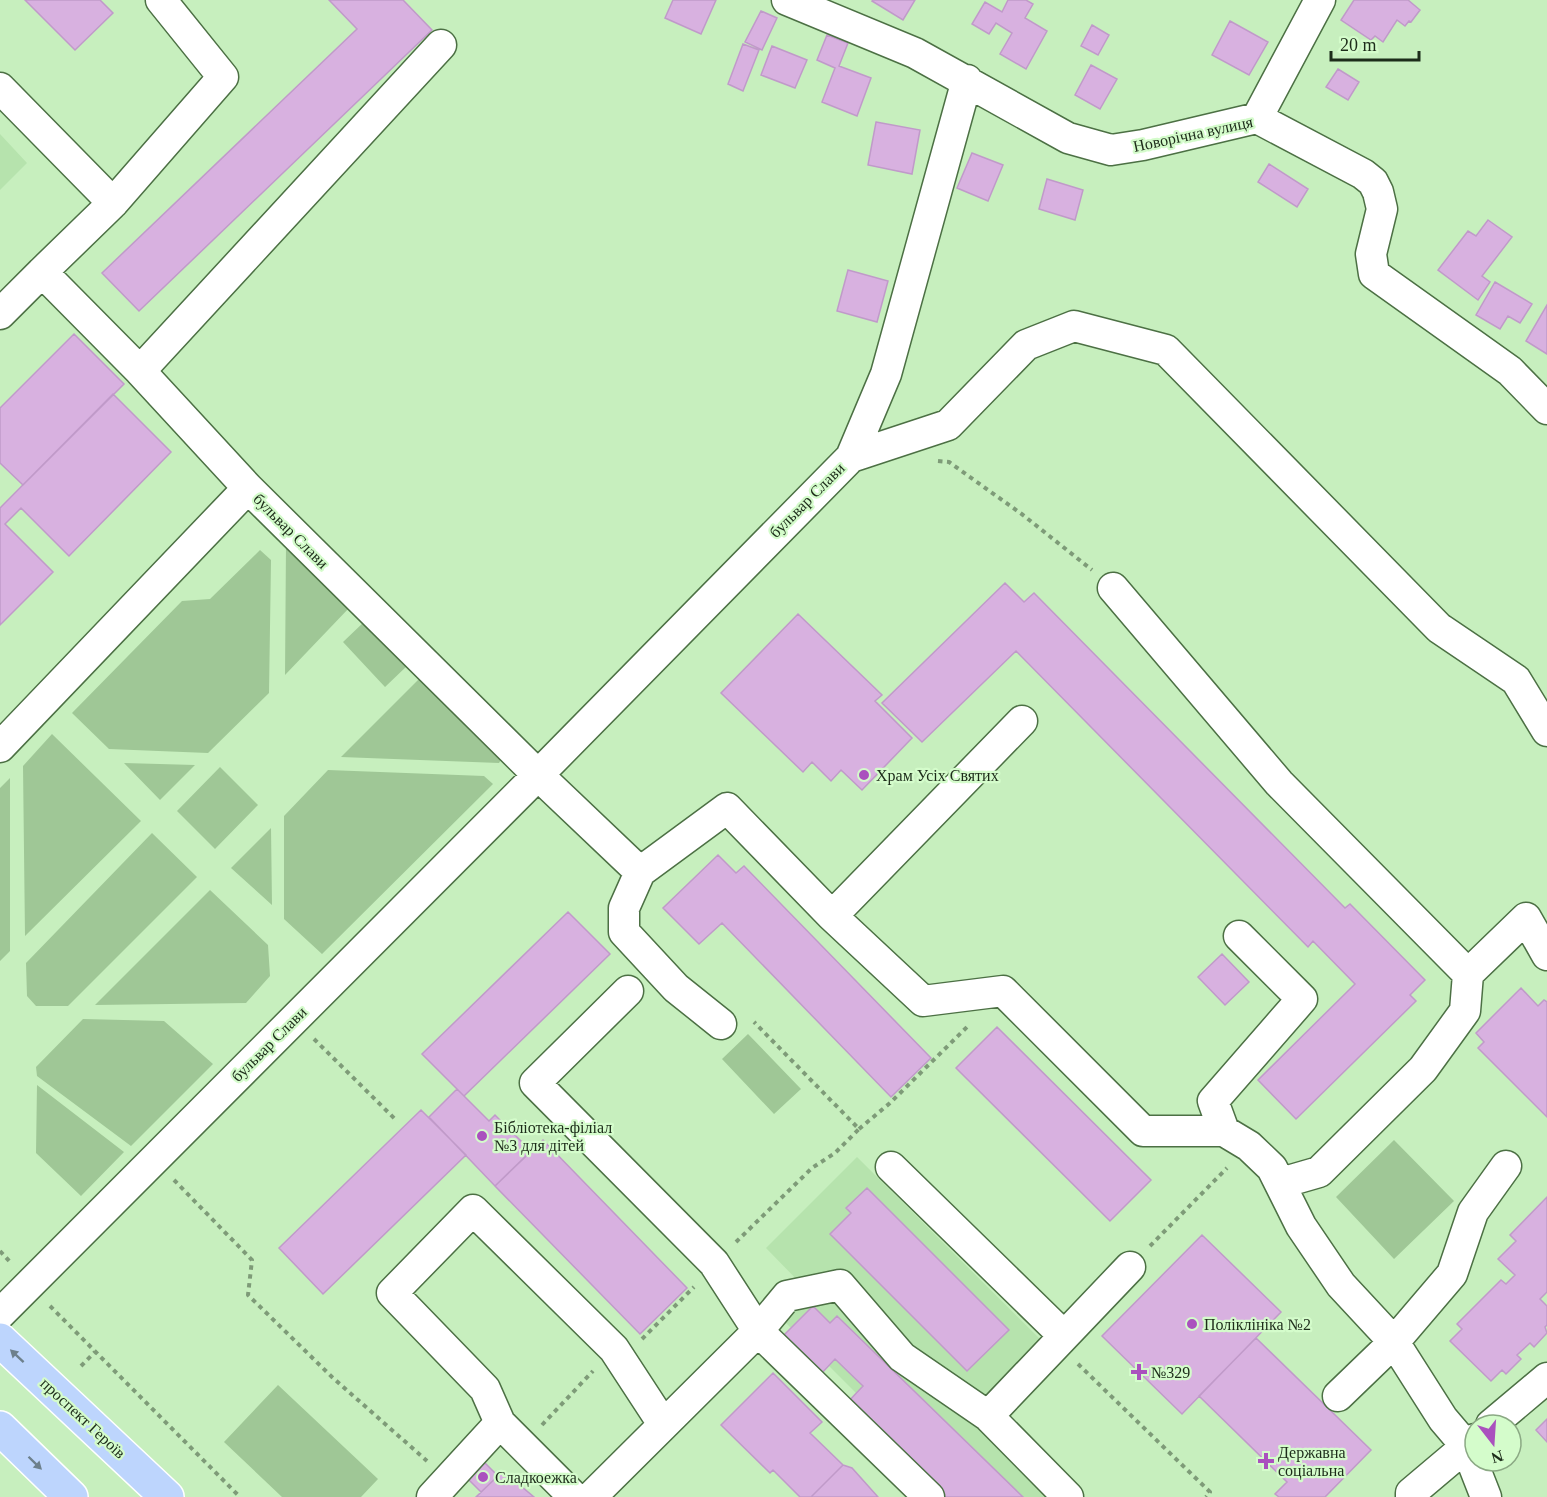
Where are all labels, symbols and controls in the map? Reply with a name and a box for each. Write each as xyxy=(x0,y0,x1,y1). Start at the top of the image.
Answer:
scale bar xyxy=(1331,24,1420,62)
text: 20 m xyxy=(1340,35,1377,55)
street label: Новорічна вулиця xyxy=(1132,113,1255,156)
street label: бульвар Слави xyxy=(766,459,849,542)
street label: бульвар Слави xyxy=(249,490,332,573)
place label: Храм Усіх Святих xyxy=(876,767,999,785)
marker: Храм Усіх Святих xyxy=(857,768,871,782)
street label: бульвар Слави xyxy=(228,1003,311,1086)
place label: Бібліотека-філіал №3 для дітей xyxy=(494,1119,612,1155)
marker: Бібліотека-філіал №3 для дітей xyxy=(475,1129,489,1143)
place label: Поліклініка №2 xyxy=(1204,1316,1311,1333)
marker: Поліклініка №2 xyxy=(1185,1317,1199,1331)
one-way arrow xyxy=(10,1349,25,1363)
place label: №329 xyxy=(1151,1364,1190,1381)
marker: №329 xyxy=(1132,1365,1146,1379)
street label: проспект Героїв xyxy=(37,1374,129,1463)
north arrow xyxy=(1463,1413,1523,1473)
place label: Державна соціальна xyxy=(1278,1444,1346,1480)
text: N xyxy=(1489,1447,1505,1467)
marker: Державна соціальна xyxy=(1259,1454,1273,1468)
one-way arrow xyxy=(28,1455,42,1469)
place label: Сладкоежка xyxy=(495,1469,577,1487)
marker: Сладкоежка xyxy=(476,1470,490,1484)

